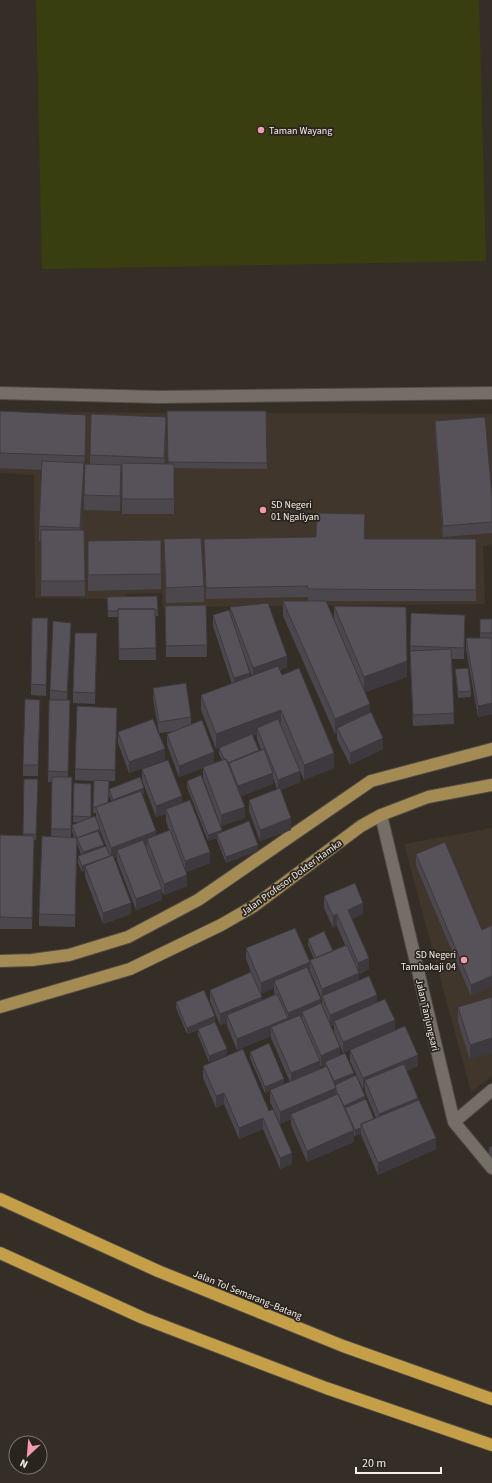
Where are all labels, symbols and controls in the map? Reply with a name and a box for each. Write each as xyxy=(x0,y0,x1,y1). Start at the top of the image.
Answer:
place label: Taman Wayang xyxy=(269,124,332,138)
marker: Taman Wayang xyxy=(256,125,266,135)
place label: SD Negeri 01 Ngaliyan xyxy=(271,498,319,524)
marker: SD Negeri 01 Ngaliyan xyxy=(258,505,268,515)
street label: Jalan Profesor Dokter Hamka xyxy=(238,836,345,919)
place label: SD Negeri Tambakaji 04 xyxy=(401,948,456,974)
marker: SD Negeri Tambakaji 04 xyxy=(459,955,469,965)
street label: Jalan Tanjungsari xyxy=(412,978,442,1053)
street label: Jalan Tol Semarang–Batang xyxy=(191,1267,304,1323)
north arrow xyxy=(8,1435,48,1475)
scale bar xyxy=(356,1449,441,1475)
text: N xyxy=(17,1455,30,1472)
text: 20 m xyxy=(362,1455,386,1472)

